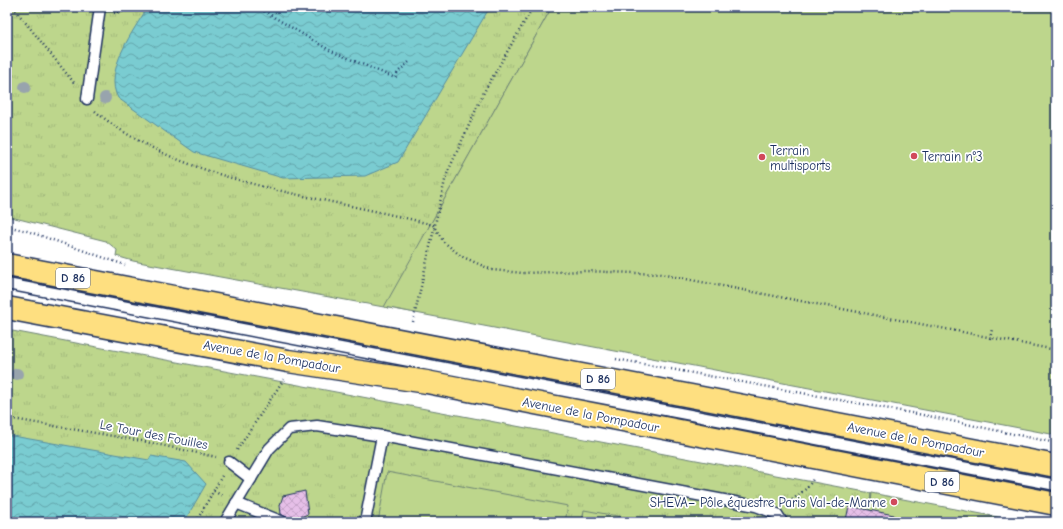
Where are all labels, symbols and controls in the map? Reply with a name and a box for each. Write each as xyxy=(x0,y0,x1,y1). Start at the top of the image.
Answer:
place label: Terrain multisports xyxy=(770,143,830,173)
place label: Terrain n°3 xyxy=(922,149,983,164)
marker: Terrain n°3 xyxy=(909,151,919,161)
marker: Terrain multisports xyxy=(757,152,767,162)
road number: D 86 xyxy=(56,268,90,288)
street label: Avenue de la Pompadour xyxy=(202,337,343,376)
road number: D 86 xyxy=(581,369,615,389)
street label: Avenue de la Pompadour xyxy=(521,394,661,435)
street label: Le Tour des Fouilles xyxy=(99,417,209,452)
street label: Avenue de la Pompadour xyxy=(846,419,986,460)
road number: D 86 xyxy=(925,472,959,492)
place label: SHEVA– Pôle équestre Paris Val-de-Marne xyxy=(650,495,886,510)
marker: SHEVA– Pôle équestre Paris Val-de-Marne xyxy=(889,497,899,507)

